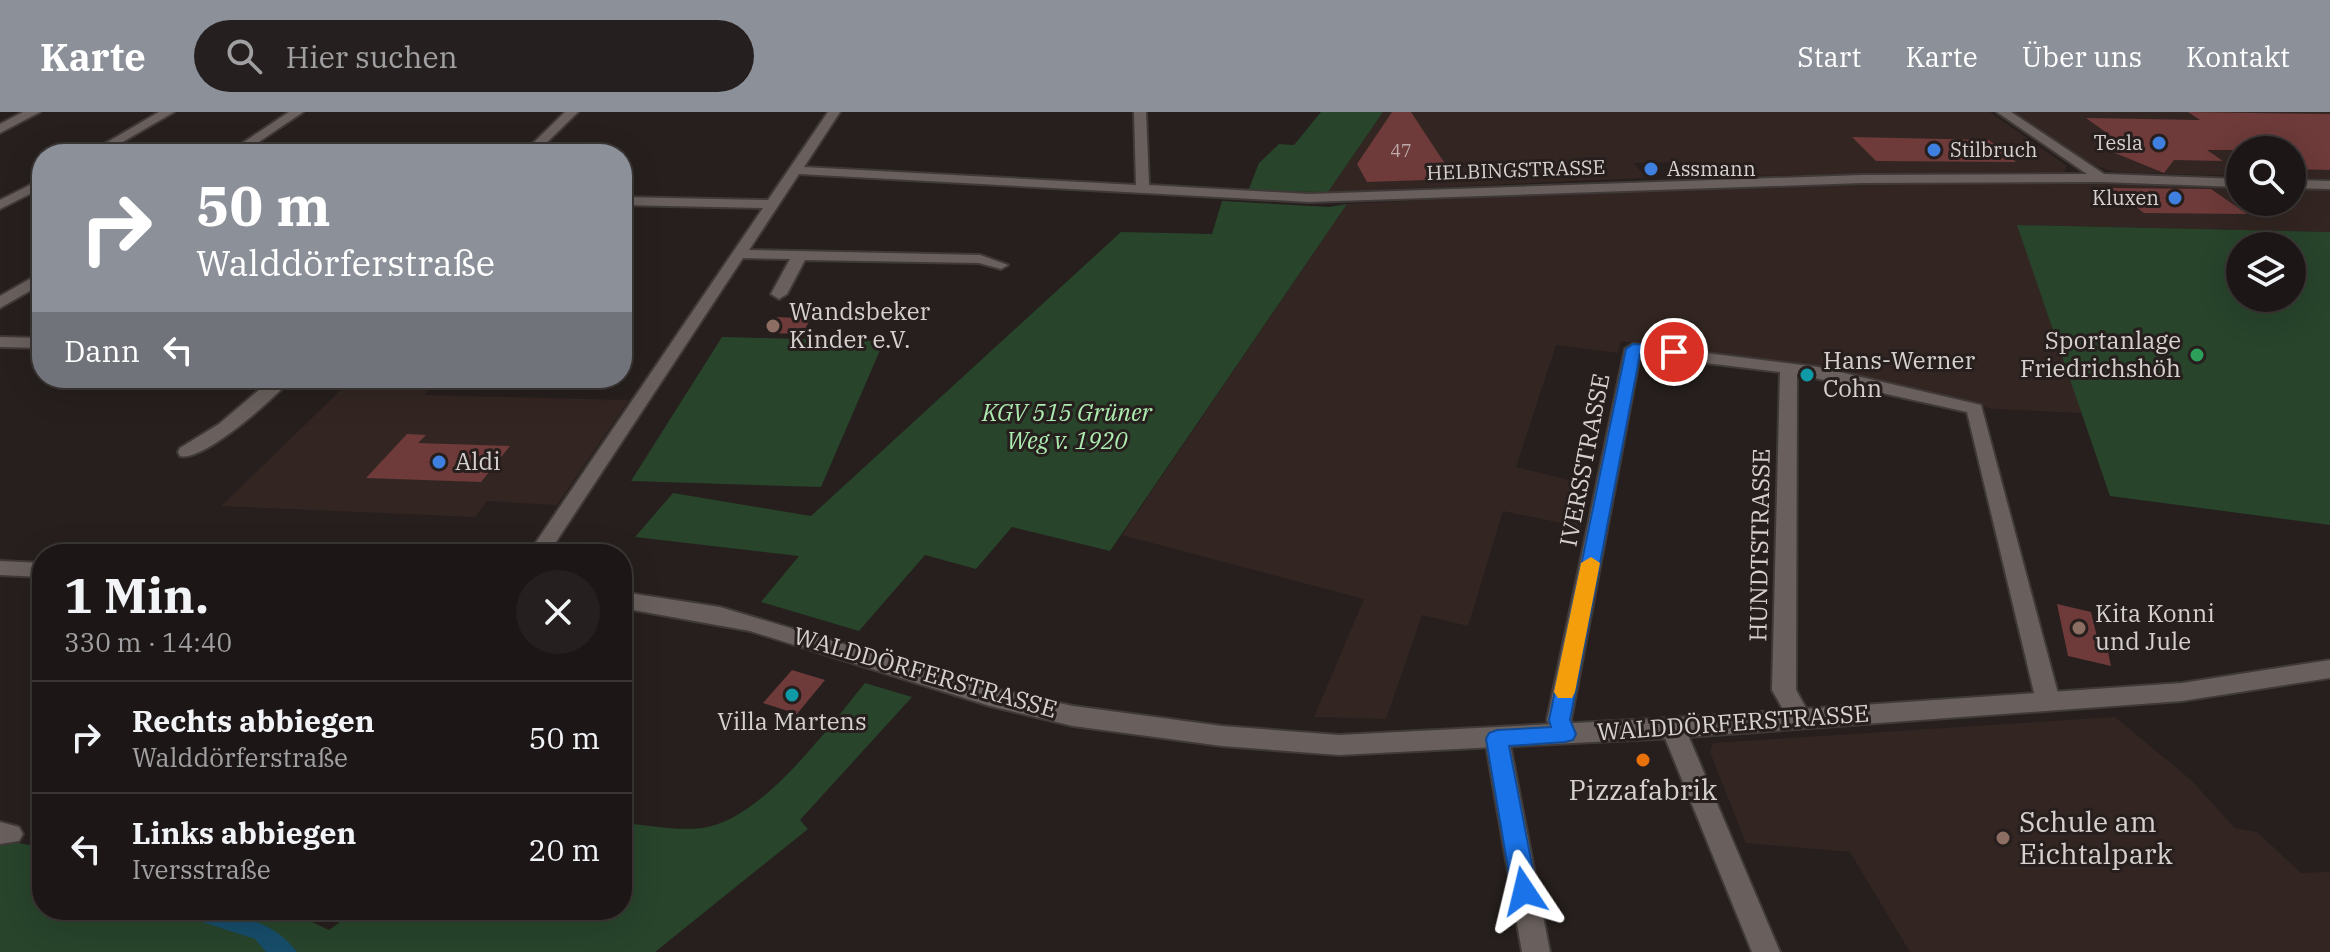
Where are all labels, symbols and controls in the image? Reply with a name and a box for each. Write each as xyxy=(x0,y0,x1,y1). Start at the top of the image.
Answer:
search box xyxy=(194,20,754,92)
text: Karte xyxy=(40,32,146,81)
icon: search xyxy=(222,34,266,78)
text: Hier suchen xyxy=(286,37,458,76)
text: Start xyxy=(1797,38,1861,75)
text: Karte xyxy=(1905,38,1978,75)
text: Über uns xyxy=(2022,38,2142,75)
text: Kontakt xyxy=(2186,38,2290,75)
place label: Tesla xyxy=(2093,129,2143,156)
marker: Tesla xyxy=(2150,134,2168,152)
place label: Stilbruch xyxy=(1950,136,2038,163)
map controls xyxy=(2226,136,2306,312)
button: search xyxy=(2226,136,2306,216)
house number: 47 xyxy=(1390,139,1412,162)
marker: Stilbruch xyxy=(1925,141,1943,159)
street label: HELBINGSTRASSE xyxy=(1426,153,1606,186)
place label: Assmann xyxy=(1667,155,1756,182)
marker: Assmann xyxy=(1642,160,1660,178)
text: 50 m xyxy=(196,169,331,241)
icon: right xyxy=(64,176,168,280)
place label: Kluxen xyxy=(2092,184,2159,211)
marker: Kluxen xyxy=(2166,189,2184,207)
button: layers xyxy=(2226,232,2306,312)
text: Walddörferstraße xyxy=(196,239,495,286)
place label: Wandsbeker Kinder e.V. xyxy=(789,295,931,355)
marker: Wandsbeker Kinder e.V. xyxy=(764,317,782,335)
pin xyxy=(1640,318,1708,386)
place label: Sportanlage Friedrichshöh xyxy=(2020,324,2181,384)
icon: left xyxy=(156,328,200,372)
icon: arrive xyxy=(1652,330,1696,374)
text: Dann xyxy=(64,331,140,370)
place label: Hans-Werner Cohn xyxy=(1823,344,1975,404)
marker: Sportanlage Friedrichshöh xyxy=(2188,346,2206,364)
marker: Hans-Werner Cohn xyxy=(1798,366,1816,384)
street label: IVERSSTRASSE xyxy=(1552,371,1616,549)
park label: KGV 515 Grüner Weg v. 1920 xyxy=(981,396,1154,456)
place label: Aldi xyxy=(455,445,501,477)
street label: HUNDTSTRASSE xyxy=(1741,448,1777,642)
marker: Aldi xyxy=(430,453,448,471)
text: 1 Min. xyxy=(64,564,209,626)
button: close xyxy=(516,570,600,654)
place label: Kita Konni und Jule xyxy=(2095,597,2215,657)
street label: WALDDÖRFERSTRASSE xyxy=(790,619,1061,725)
marker: Kita Konni und Jule xyxy=(2070,619,2088,637)
text: 330 m · 14:40 xyxy=(64,625,232,659)
marker: Villa Martens xyxy=(783,686,801,704)
street label: WALDDÖRFERSTRASSE xyxy=(1596,697,1870,747)
text: Rechts abbiegen xyxy=(132,701,375,740)
place label: Villa Martens xyxy=(717,705,867,737)
icon: right xyxy=(64,715,108,759)
text: 50 m xyxy=(528,718,600,757)
text: Walddörferstraße xyxy=(132,740,348,774)
marker: Pizzafabrik xyxy=(1634,751,1652,769)
place label: Pizzafabrik xyxy=(1569,771,1718,808)
place label: Schule am Eichtalpark xyxy=(2019,803,2173,872)
text: Links abbiegen xyxy=(132,813,356,852)
icon: left xyxy=(64,827,108,871)
marker: Schule am Eichtalpark xyxy=(1994,829,2012,847)
text: 20 m xyxy=(528,830,600,869)
position arrow xyxy=(1482,849,1566,933)
text: Iversstraße xyxy=(132,852,271,886)

